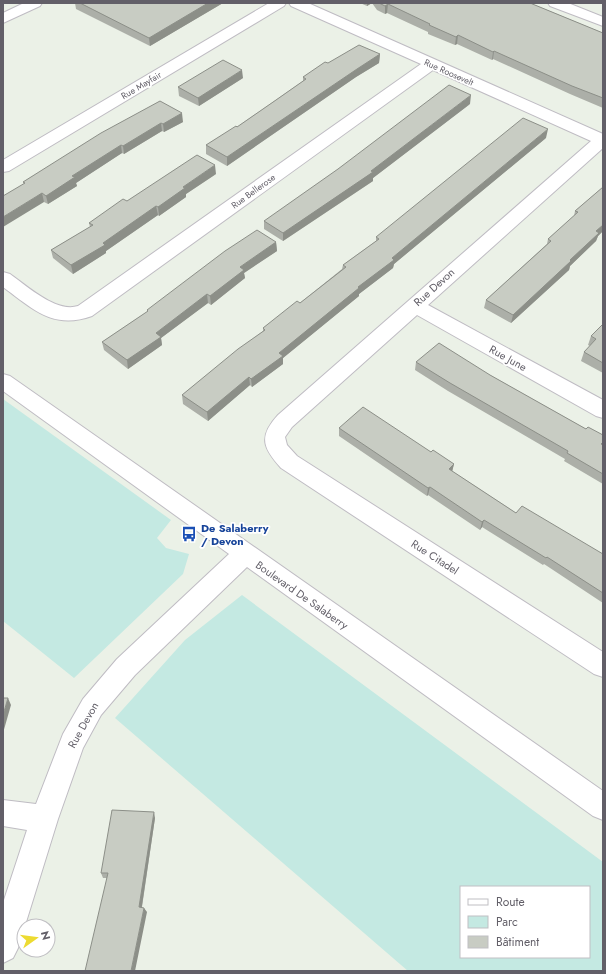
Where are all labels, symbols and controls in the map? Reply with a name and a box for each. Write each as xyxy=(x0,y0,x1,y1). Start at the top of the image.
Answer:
street label: Rue Roosevelt xyxy=(422,55,477,89)
street label: Rue Mayfair xyxy=(118,67,164,102)
street label: Rue Bellerose xyxy=(228,170,278,211)
street label: Rue Devon xyxy=(410,264,458,310)
street label: Rue June xyxy=(486,341,530,375)
place label: De Salaberry / Devon xyxy=(201,520,269,549)
bus stop icon: De Salaberry / Devon xyxy=(180,525,198,543)
street label: Rue Citadel xyxy=(408,536,462,578)
street label: Boulevard De Salaberry xyxy=(252,557,352,633)
street label: Rue Devon xyxy=(64,699,102,751)
legend xyxy=(460,886,590,958)
text: Route xyxy=(496,893,525,911)
text: Parc xyxy=(496,913,518,931)
north arrow xyxy=(16,918,56,958)
text: N xyxy=(37,929,55,942)
text: Bâtiment xyxy=(496,933,539,951)

